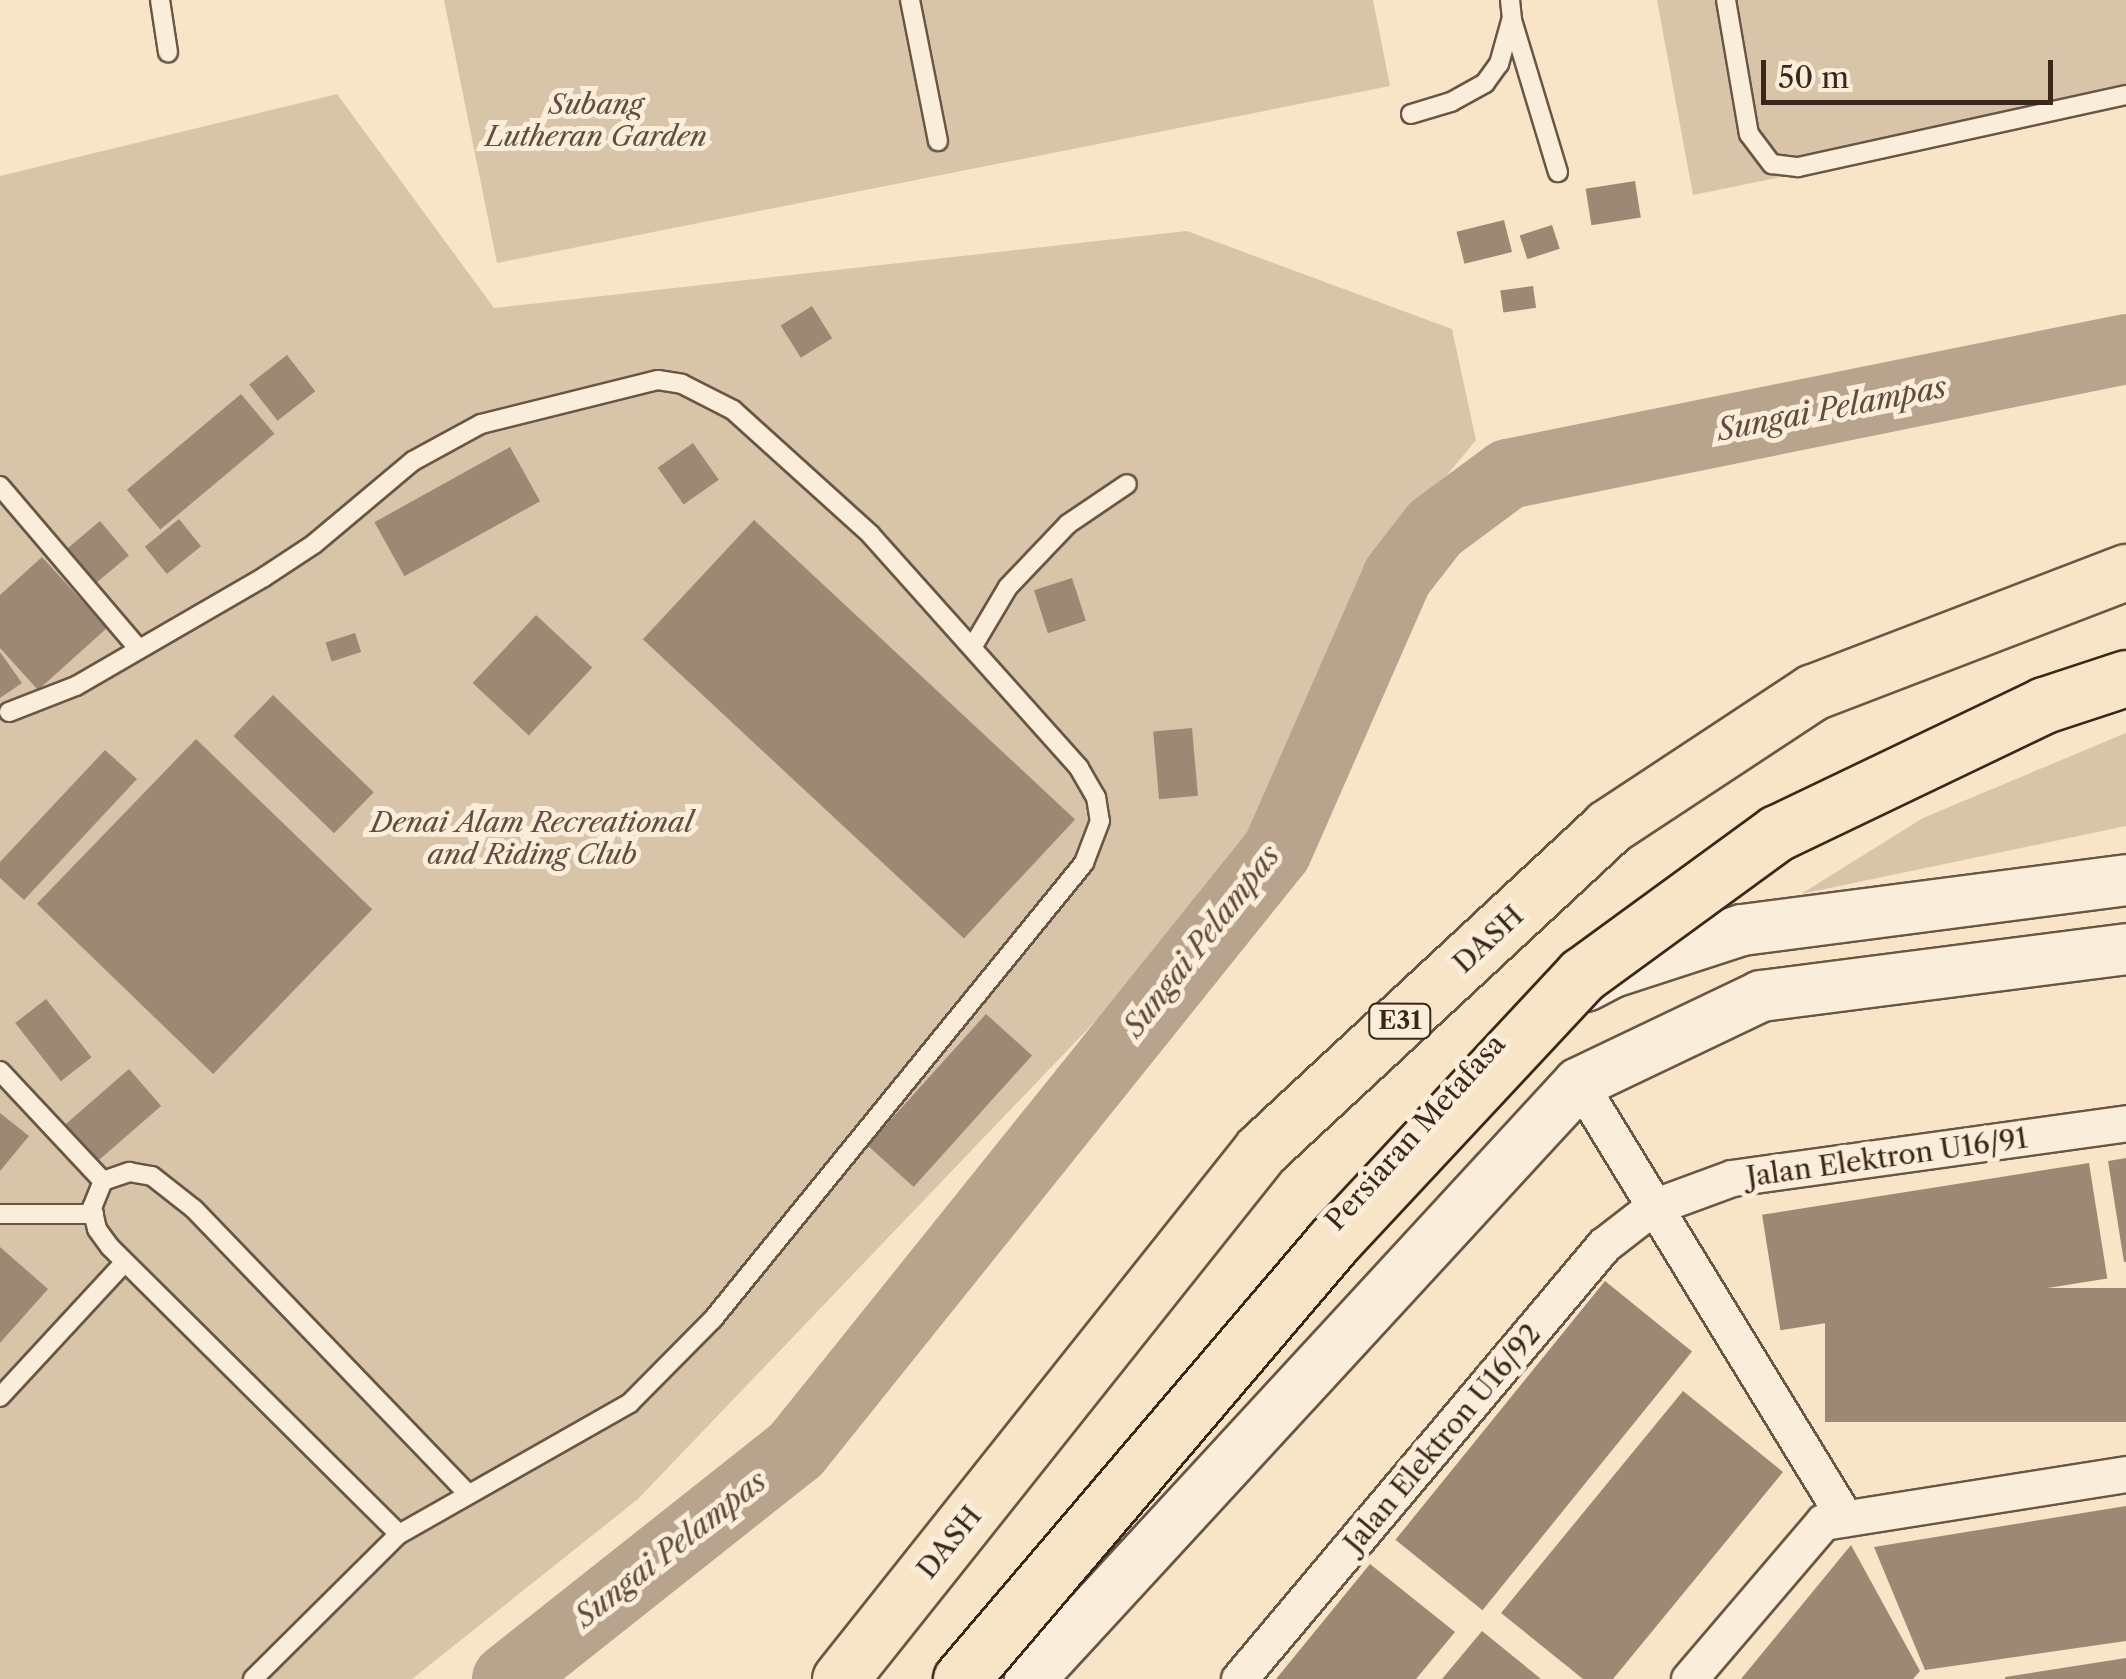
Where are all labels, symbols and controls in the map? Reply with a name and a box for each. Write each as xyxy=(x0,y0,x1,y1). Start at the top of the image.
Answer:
scale bar xyxy=(1766,40,2058,102)
text: 50 m xyxy=(1778,59,1849,96)
park label: Subang Lutheran Garden xyxy=(485,87,707,153)
water label: Sungai Pelampas xyxy=(1714,369,1950,449)
park label: Denai Alam Recreational and Riding Club xyxy=(371,805,693,871)
water label: Sungai Pelampas xyxy=(1116,838,1288,1044)
street label: DASH xyxy=(1446,898,1530,980)
road number: E31 xyxy=(1368,1001,1432,1041)
street label: Persiaran Metafasa xyxy=(1318,1027,1512,1237)
street label: Jalan Elektron U16/91 xyxy=(1744,1121,2030,1193)
street label: Jalan Elektron U16/92 xyxy=(1337,1317,1547,1559)
water label: Sungai Pelampas xyxy=(568,1463,774,1635)
street label: DASH xyxy=(910,1499,988,1585)

